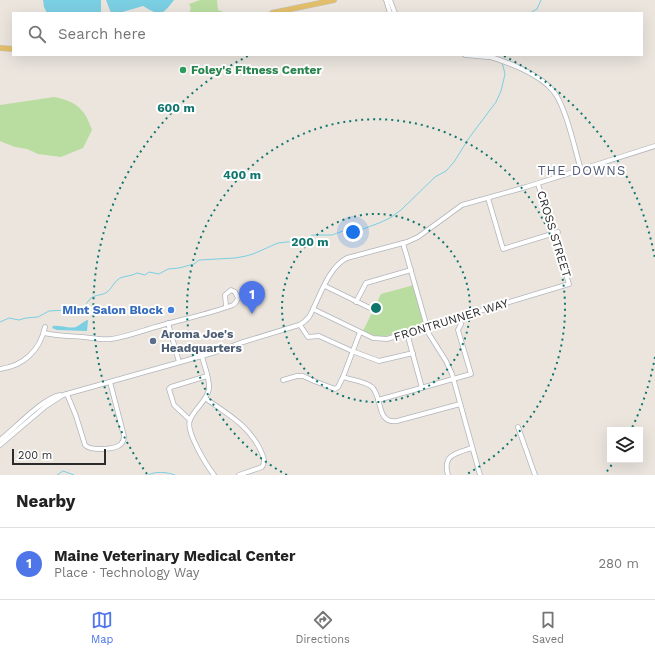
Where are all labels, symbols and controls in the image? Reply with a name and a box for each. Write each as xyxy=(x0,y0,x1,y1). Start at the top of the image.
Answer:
search box xyxy=(12,12,643,56)
icon: search xyxy=(26,23,48,45)
text: Search here xyxy=(58,25,146,43)
place label: Foley's Fitness Center xyxy=(191,63,323,77)
marker: Foley's Fitness Center xyxy=(178,65,188,75)
text: 600 m xyxy=(157,101,195,115)
district label: THE DOWNS xyxy=(538,163,626,178)
text: 400 m xyxy=(223,168,261,182)
street label: CROSS STREET xyxy=(534,189,574,279)
your location xyxy=(343,222,363,242)
text: 200 m xyxy=(291,235,329,249)
pin: 1 xyxy=(239,281,265,314)
street label: FRONTRUNNER WAY xyxy=(392,296,510,344)
centre of rings xyxy=(369,301,383,315)
place label: Mint Salon Block xyxy=(62,303,164,317)
marker: Mint Salon Block xyxy=(166,305,176,315)
place label: Aroma Joe's Headquarters xyxy=(161,327,242,355)
marker: Aroma Joe's Headquarters xyxy=(148,336,158,346)
map controls xyxy=(607,427,643,463)
button: layers xyxy=(607,427,643,463)
scale bar xyxy=(12,447,106,466)
text: 200 m xyxy=(18,449,52,462)
text: Nearby xyxy=(16,491,75,511)
text: Maine Veterinary Medical Center xyxy=(54,547,295,565)
text: 1 xyxy=(26,556,32,571)
text: 280 m xyxy=(599,556,639,571)
text: Place · Technology Way xyxy=(54,565,199,580)
tab: Map xyxy=(91,609,113,646)
tab: Directions xyxy=(296,609,350,646)
tab: Saved xyxy=(532,609,564,646)

